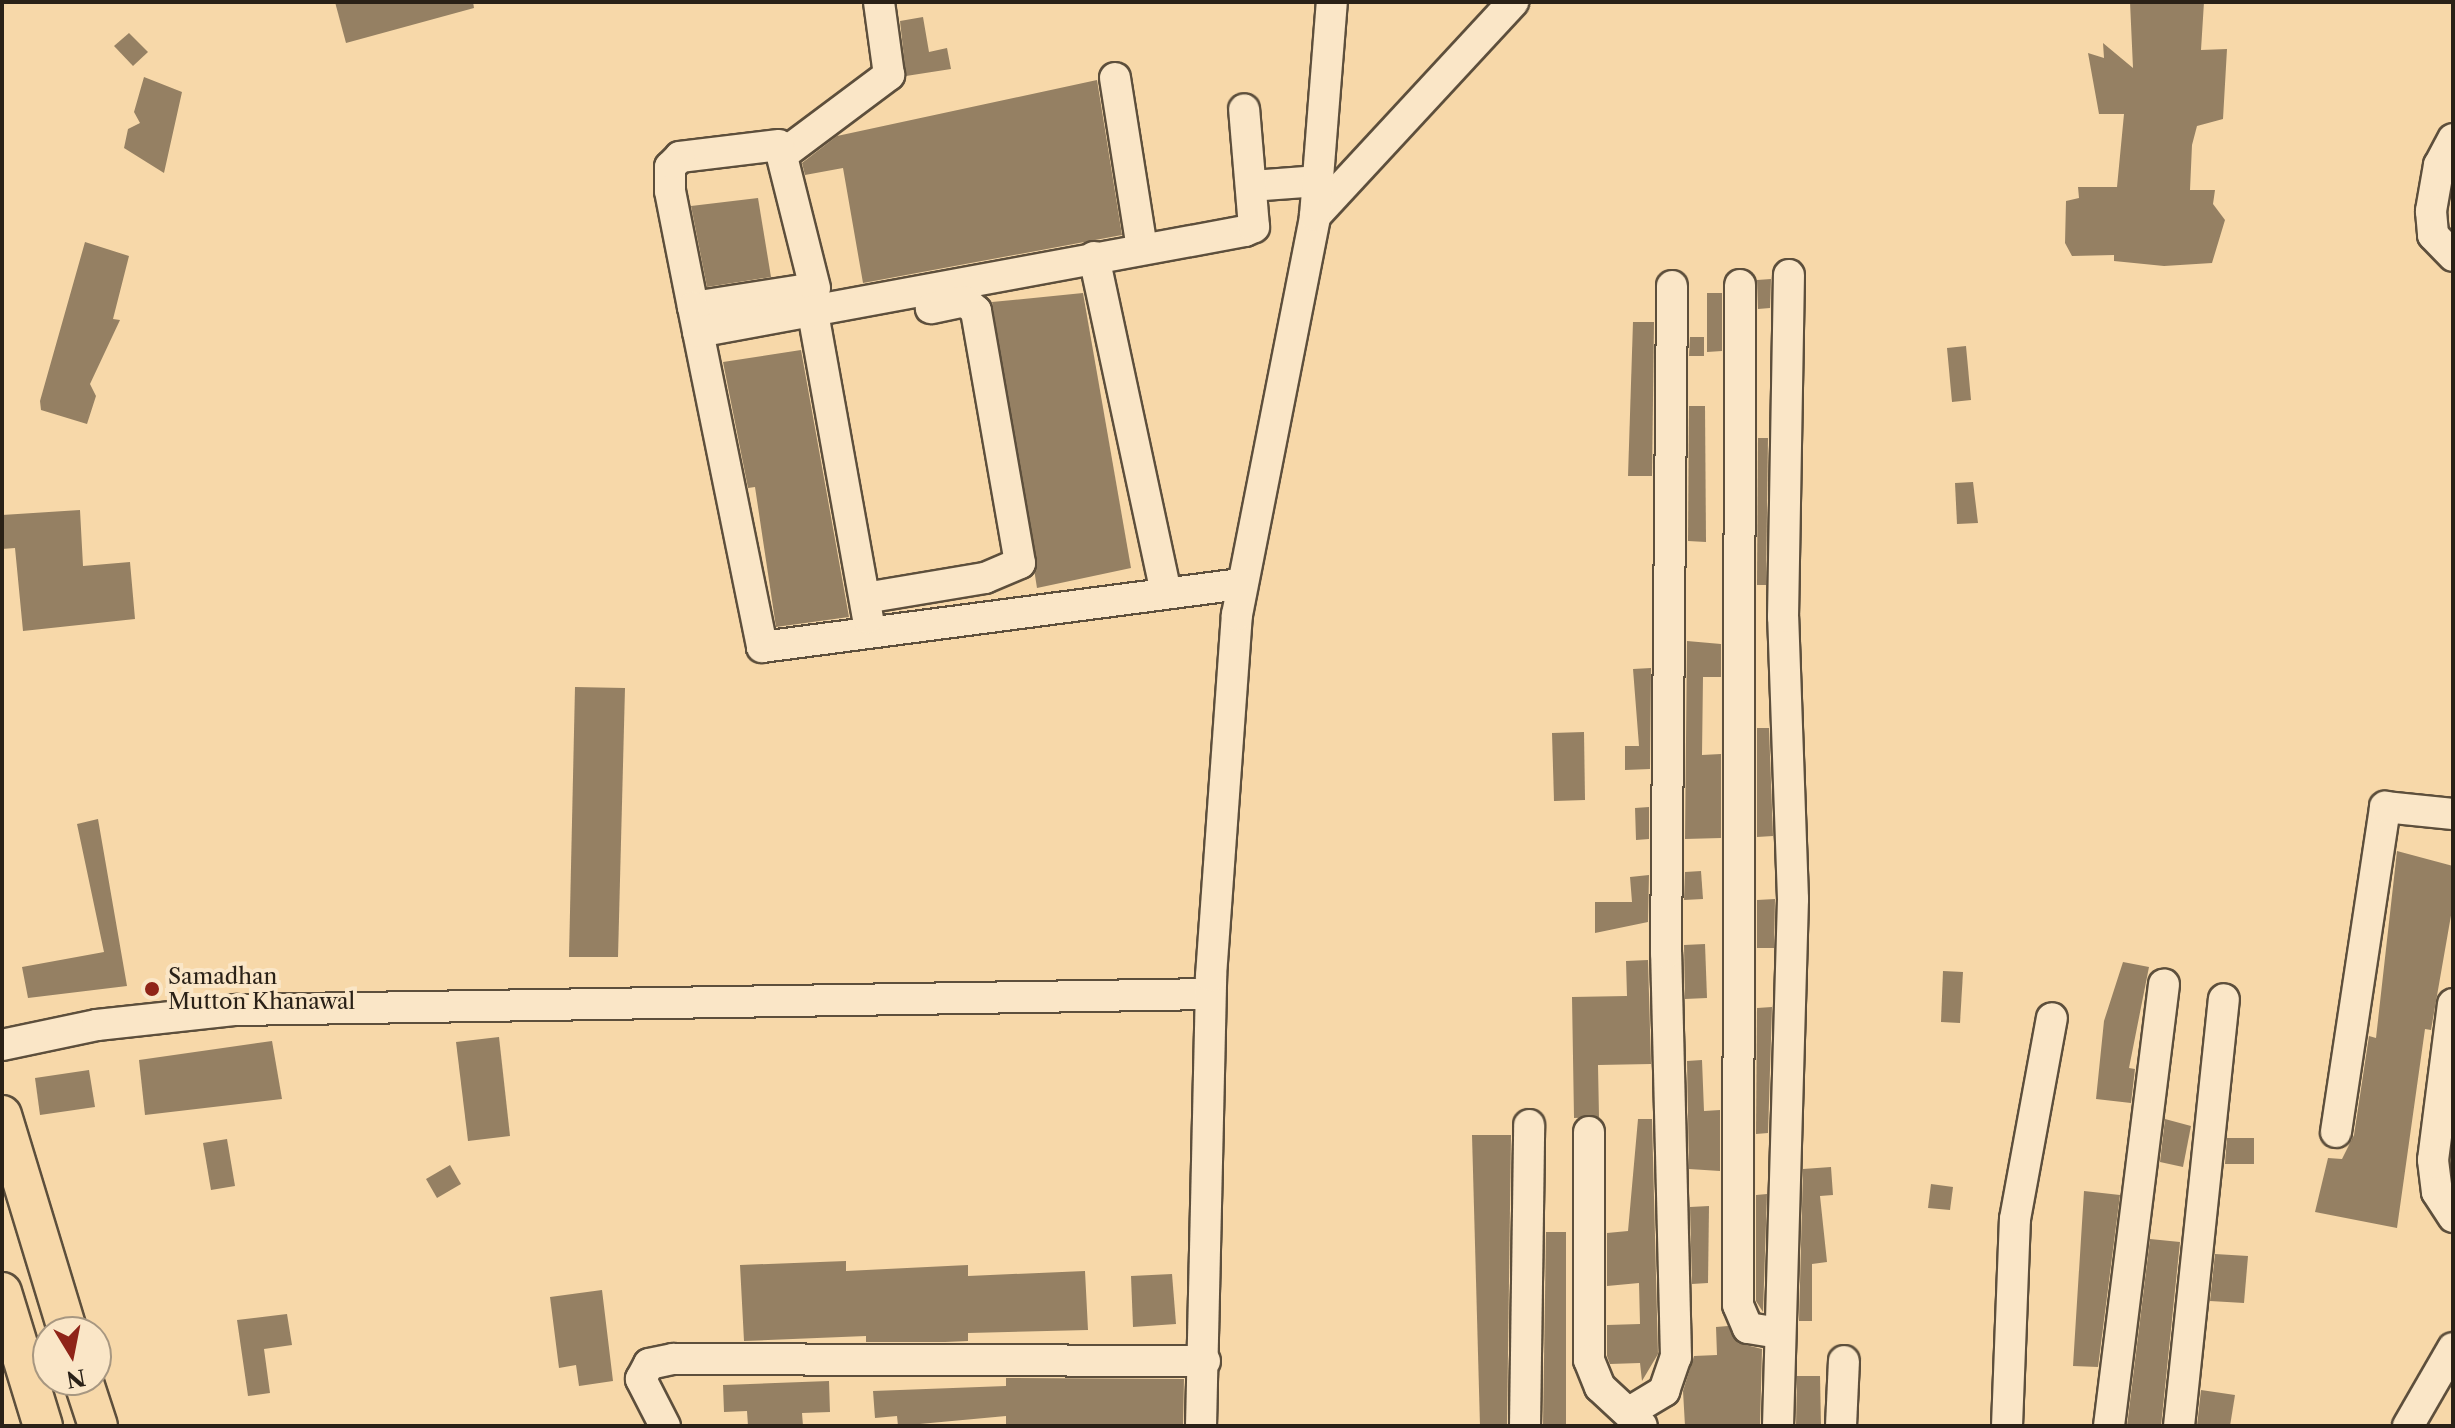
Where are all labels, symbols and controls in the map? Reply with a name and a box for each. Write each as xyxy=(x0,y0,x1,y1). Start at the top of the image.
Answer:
place label: Samadhan Mutton Khanawal xyxy=(168,963,355,1014)
marker: Samadhan Mutton Khanawal xyxy=(143,980,161,998)
north arrow xyxy=(32,1316,112,1396)
text: N xyxy=(64,1363,88,1393)

